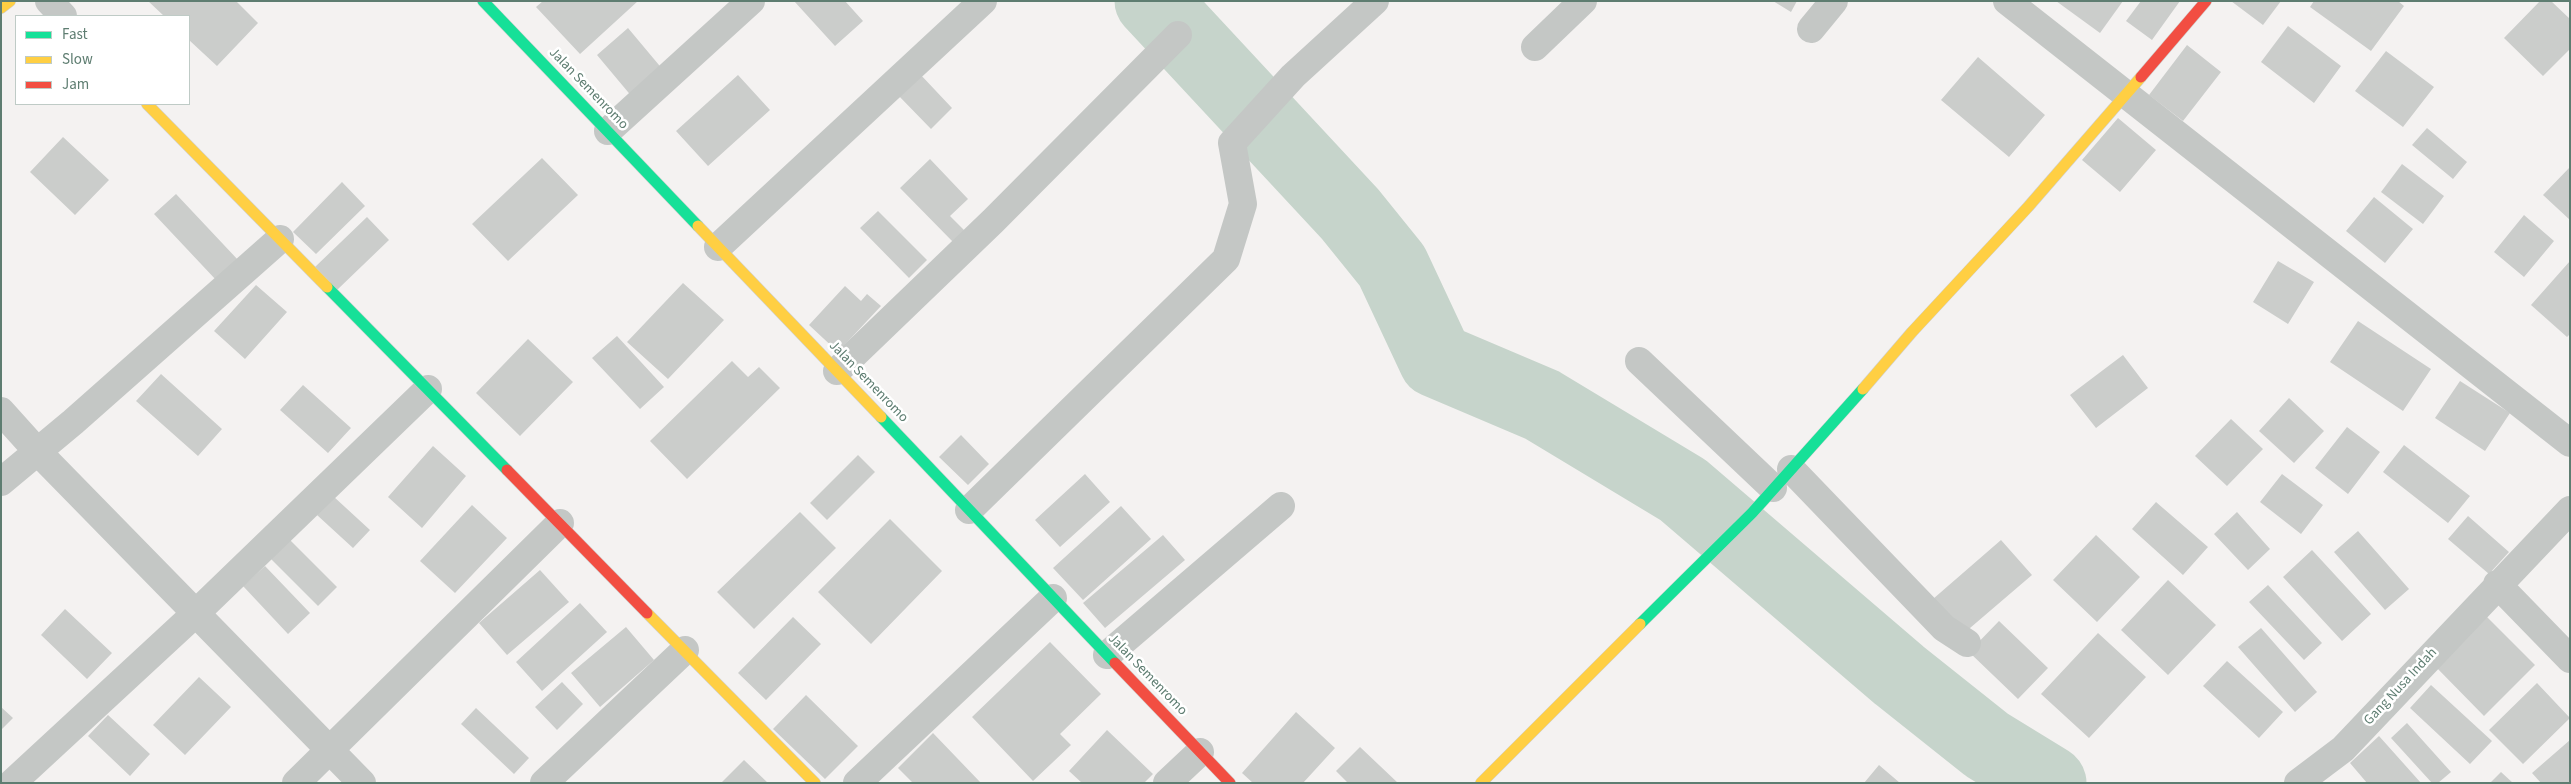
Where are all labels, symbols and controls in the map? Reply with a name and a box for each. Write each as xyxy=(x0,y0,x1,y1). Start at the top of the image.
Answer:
legend xyxy=(15,15,190,105)
text: Fast xyxy=(62,24,88,45)
street label: Jalan Semenromo xyxy=(545,45,631,133)
text: Slow xyxy=(62,49,93,70)
text: Jam xyxy=(62,74,89,95)
street label: Jalan Semenromo xyxy=(825,338,911,426)
street label: Jalan Semenromo xyxy=(1104,631,1190,719)
street label: Gang Nusa Indah xyxy=(2361,645,2441,729)

